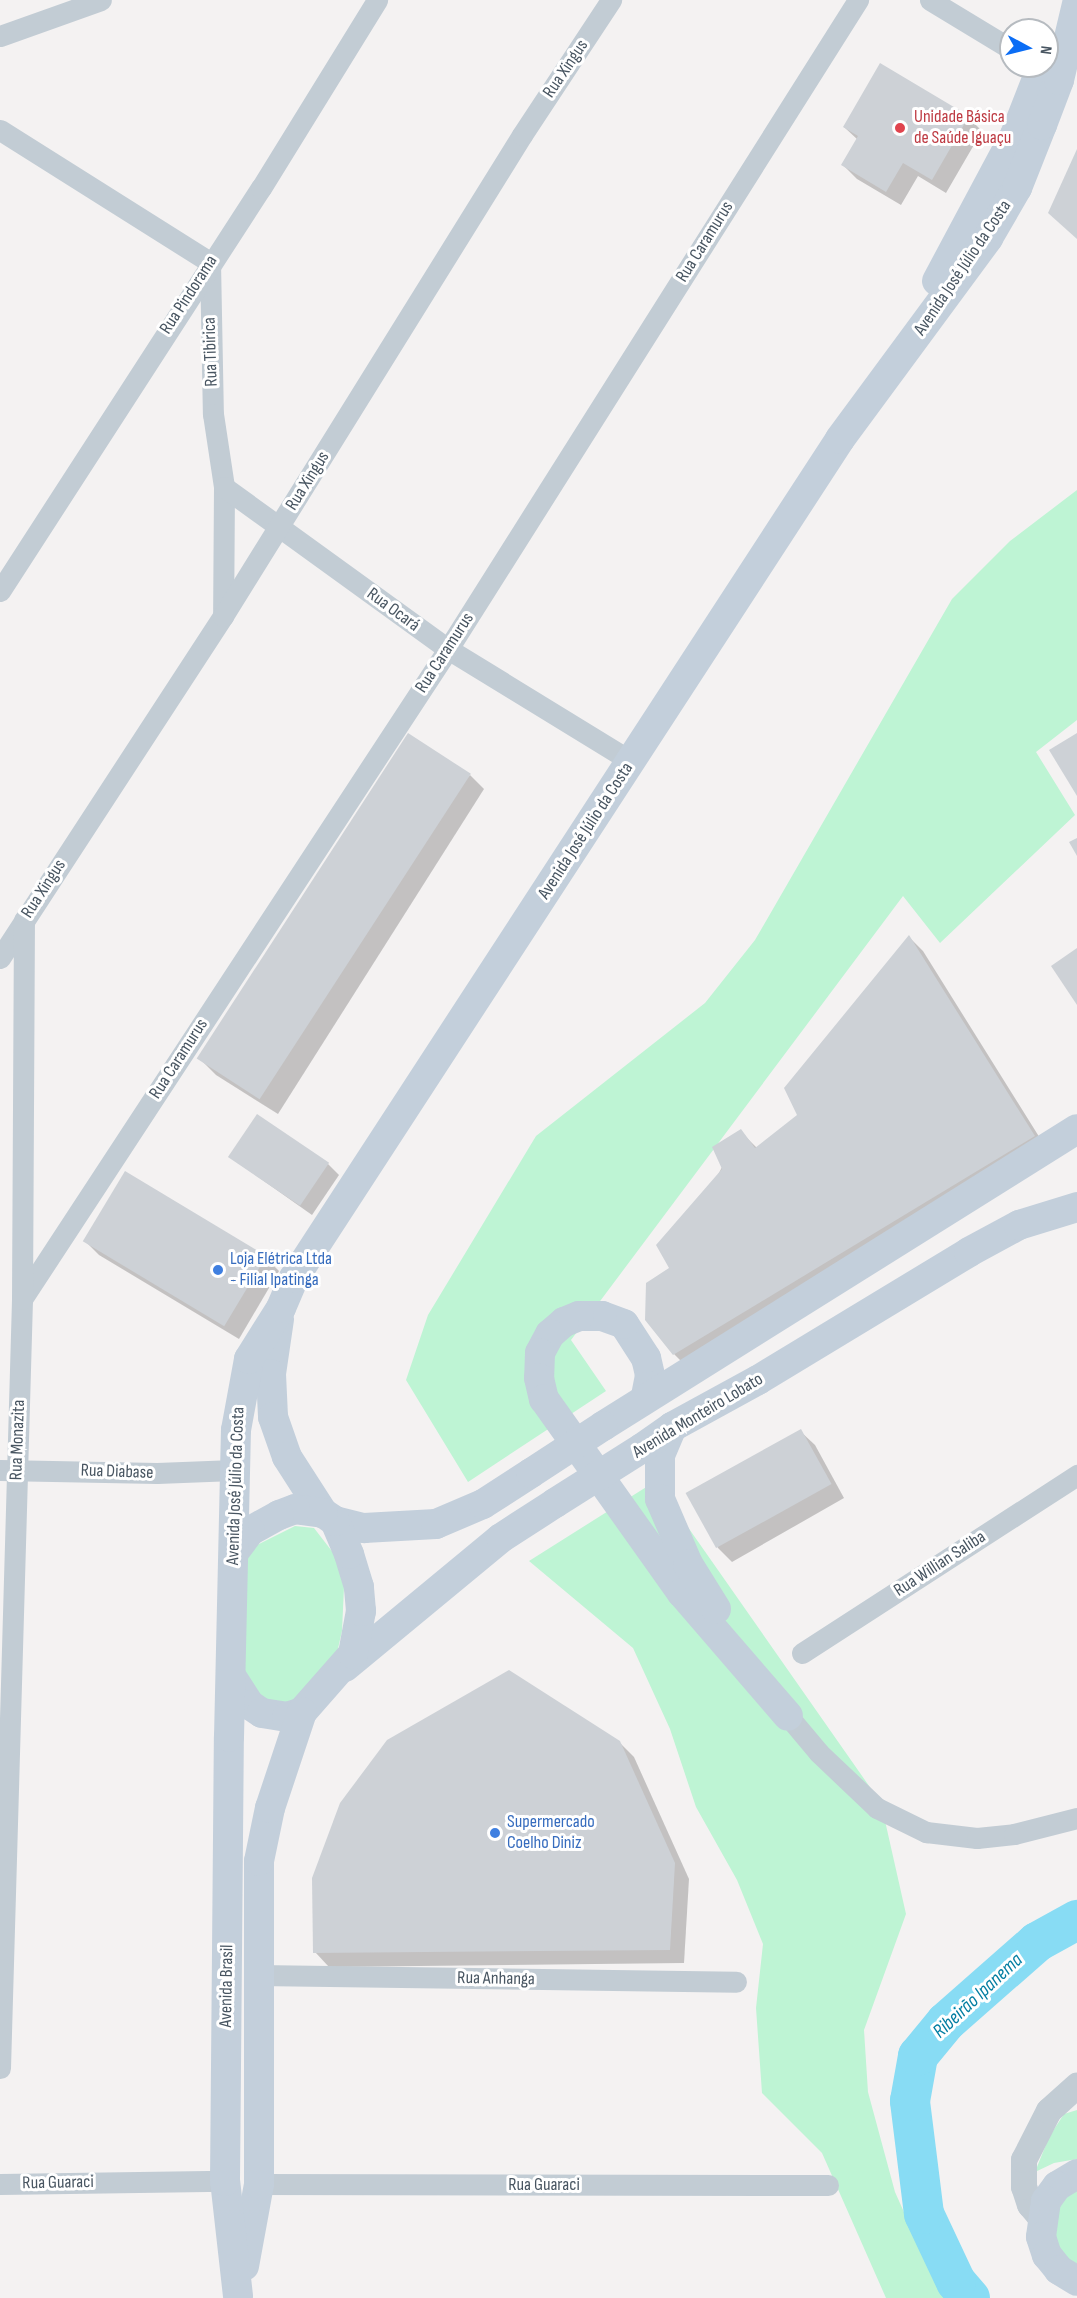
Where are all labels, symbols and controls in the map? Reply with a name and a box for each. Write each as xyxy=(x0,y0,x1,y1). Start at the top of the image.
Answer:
north arrow xyxy=(999,18,1059,78)
street label: Rua Xingus xyxy=(539,36,593,102)
text: N xyxy=(1035,45,1055,55)
place label: Unidade Básica de Saúde Iguaçu xyxy=(914,107,1011,150)
marker: Unidade Básica de Saúde Iguaçu xyxy=(891,119,909,137)
street label: Avenida José Júlio da Costa xyxy=(910,196,1016,340)
street label: Rua Caramurus xyxy=(672,198,738,286)
street label: Rua Pindorama xyxy=(156,252,222,338)
street label: Rua Tibirica xyxy=(199,317,223,387)
street label: Rua Xingus xyxy=(282,448,334,514)
street label: Rua Ocará xyxy=(362,584,424,636)
street label: Rua Caramurus xyxy=(411,609,479,697)
street label: Avenida José Júlio da Costa xyxy=(534,759,638,903)
street label: Rua Xingus xyxy=(17,856,71,922)
street label: Rua Caramurus xyxy=(145,1015,213,1103)
place label: Loja Elétrica Ltda - Filial Ipatinga xyxy=(230,1249,332,1292)
marker: Loja Elétrica Ltda - Filial Ipatinga xyxy=(211,1263,225,1277)
street label: Avenida Monteiro Lobato xyxy=(629,1369,767,1463)
street label: Rua Monazita xyxy=(6,1399,30,1481)
street label: Avenida José Júlio da Costa xyxy=(222,1406,250,1566)
street label: Rua Diabase xyxy=(80,1460,154,1484)
street label: Rua Willian Saliba xyxy=(890,1526,990,1602)
place label: Supermercado Coelho Diniz xyxy=(507,1812,595,1854)
marker: Supermercado Coelho Diniz xyxy=(488,1826,502,1840)
street label: Avenida Brasil xyxy=(215,1944,239,2028)
water label: Ribeirão Ipanema xyxy=(928,1948,1028,2044)
street label: Rua Anhanga xyxy=(457,1968,535,1990)
street label: Rua Guaraci xyxy=(22,2172,94,2194)
street label: Rua Guaraci xyxy=(508,2174,580,2196)

